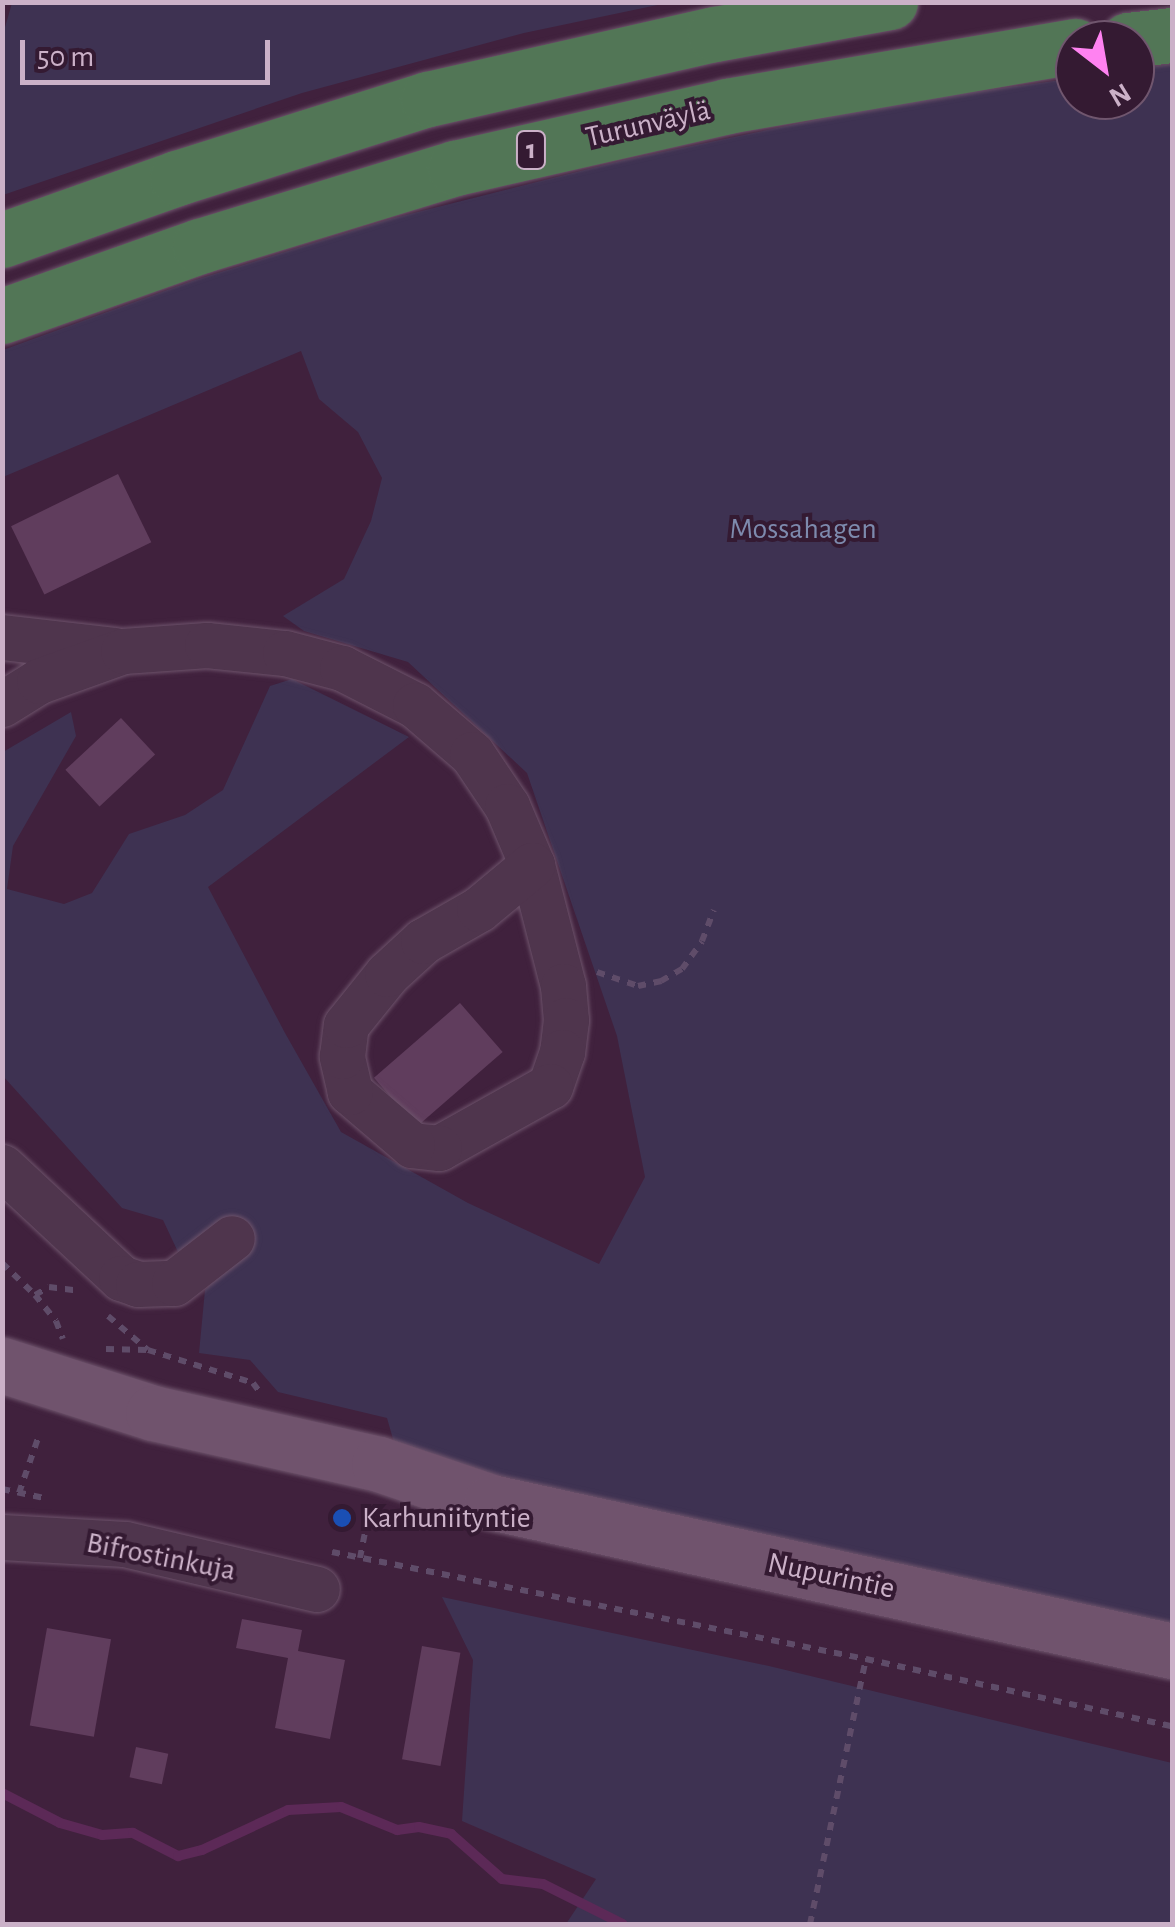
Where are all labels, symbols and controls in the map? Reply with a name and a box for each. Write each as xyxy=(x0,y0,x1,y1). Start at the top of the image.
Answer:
scale bar xyxy=(25,20,275,82)
north arrow xyxy=(1055,20,1155,120)
text: 50 m xyxy=(37,42,94,72)
text: N xyxy=(1104,77,1135,111)
street label: Turunväylä xyxy=(582,92,714,156)
road number: 1 xyxy=(514,127,548,173)
park label: Mossahagen xyxy=(729,511,877,547)
place label: Karhuniityntie xyxy=(362,1500,531,1536)
marker: Karhuniityntie xyxy=(331,1507,353,1529)
street label: Bifrostinkuja xyxy=(83,1525,239,1589)
street label: Nupurintie xyxy=(764,1545,898,1607)

